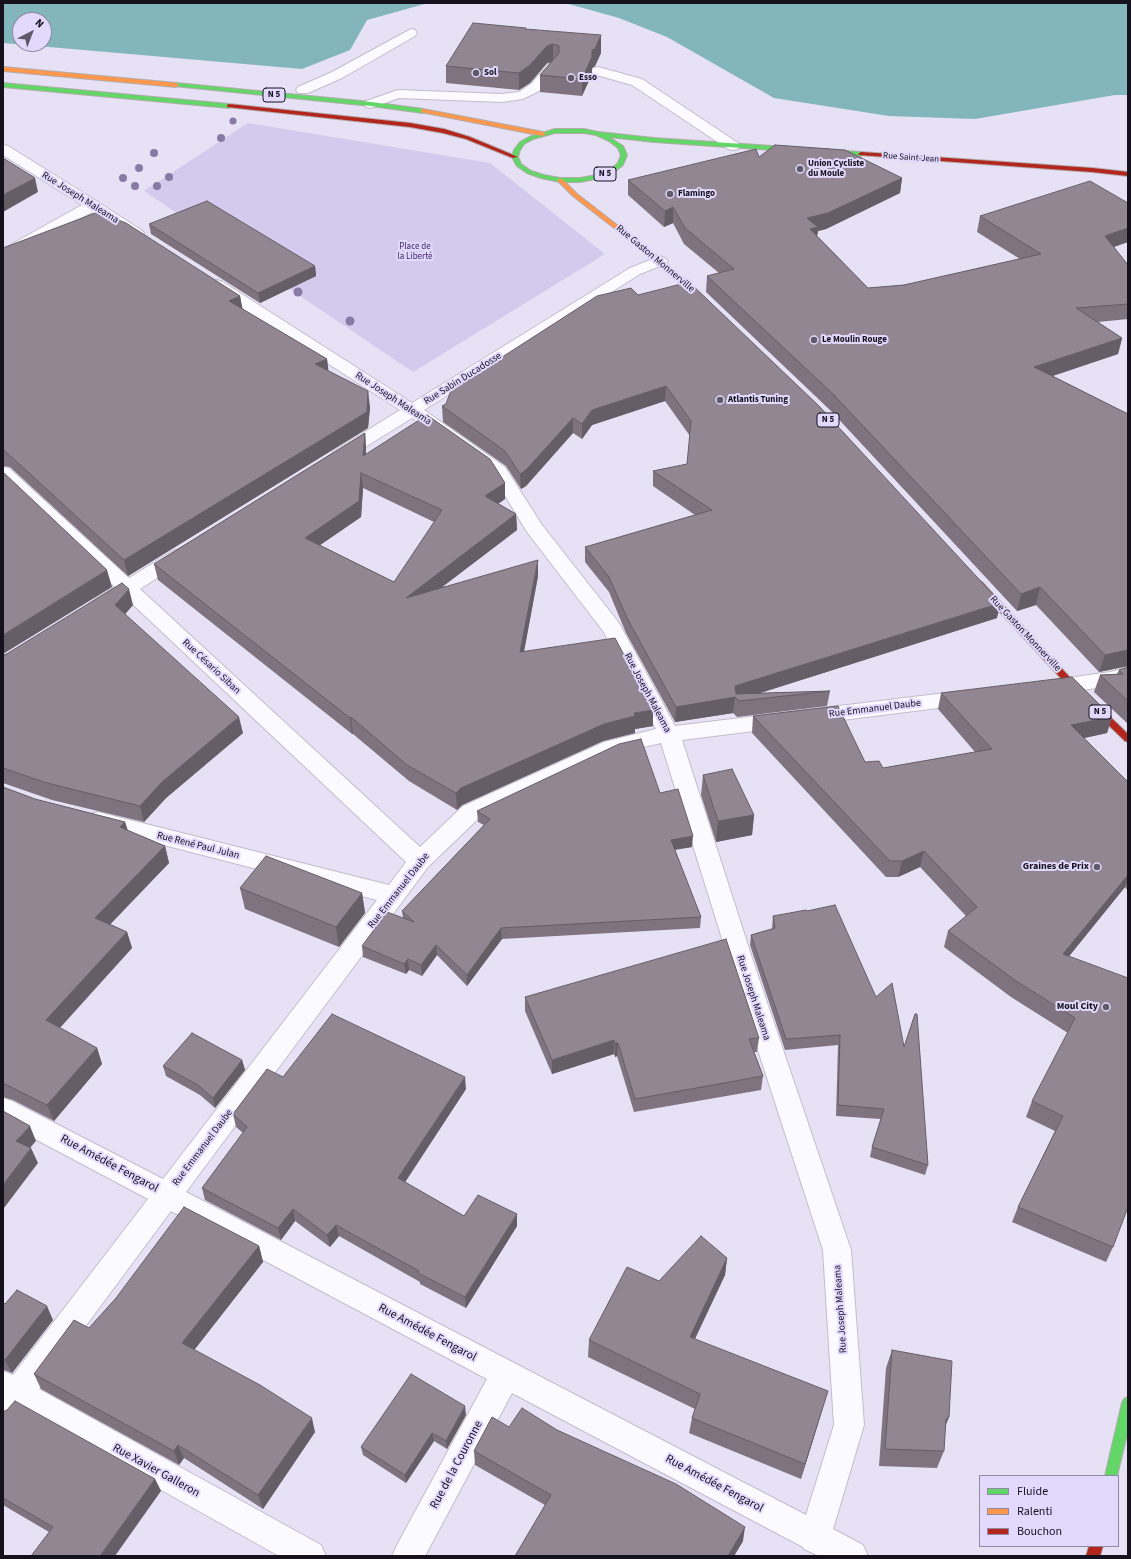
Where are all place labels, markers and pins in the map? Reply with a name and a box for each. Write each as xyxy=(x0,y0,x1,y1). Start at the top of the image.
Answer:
marker: Sol xyxy=(471,68,481,78)
place label: Sol xyxy=(484,68,497,78)
marker: Esso xyxy=(566,73,576,83)
place label: Esso xyxy=(579,73,597,83)
place label: Union Cycliste du Moule xyxy=(808,159,864,180)
marker: Union Cycliste du Moule xyxy=(795,164,805,174)
marker: Flamingo xyxy=(665,189,675,199)
place label: Flamingo xyxy=(678,189,715,199)
marker: Le Moulin Rouge xyxy=(809,335,819,345)
place label: Le Moulin Rouge xyxy=(822,335,887,345)
marker: Atlantis Tuning xyxy=(715,395,725,405)
place label: Atlantis Tuning xyxy=(728,395,788,405)
place label: Graines de Prix xyxy=(1023,861,1089,873)
marker: Graines de Prix xyxy=(1092,862,1102,872)
place label: Moul City xyxy=(1057,1001,1098,1013)
marker: Moul City xyxy=(1101,1002,1111,1012)

